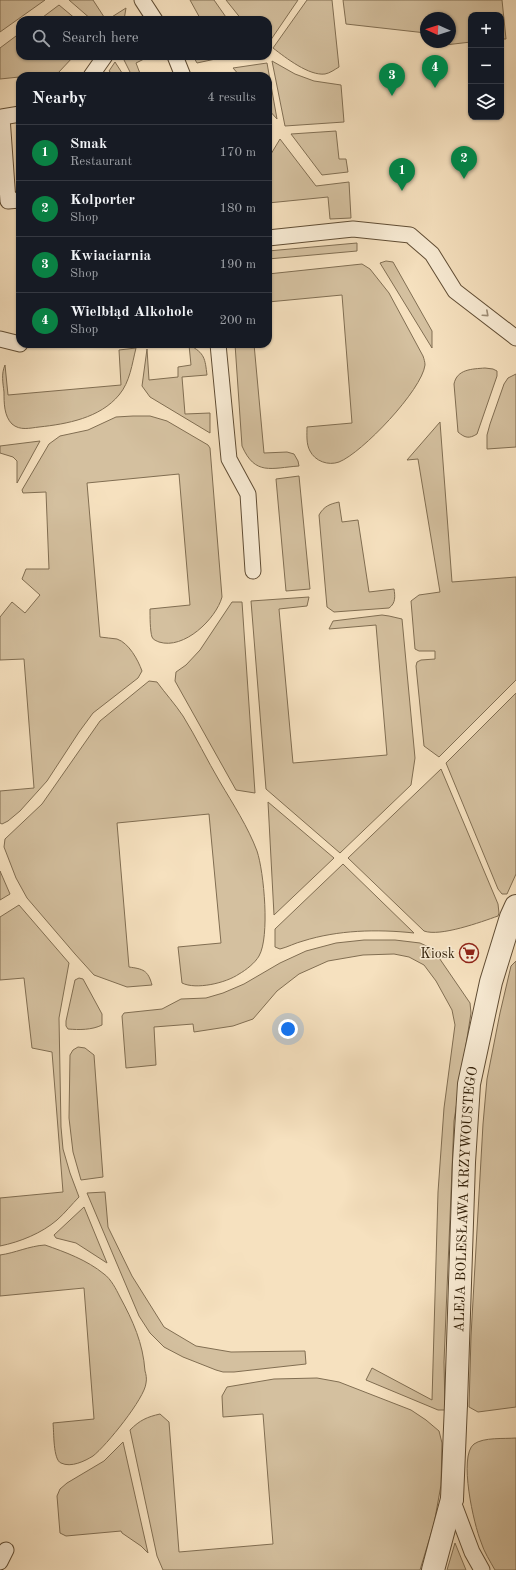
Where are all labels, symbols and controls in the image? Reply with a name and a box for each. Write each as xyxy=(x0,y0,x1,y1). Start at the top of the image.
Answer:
north arrow xyxy=(420,12,456,48)
map controls xyxy=(468,12,504,120)
button: + xyxy=(468,12,504,48)
search box xyxy=(16,16,272,60)
icon: search xyxy=(30,27,52,49)
text: Search here xyxy=(62,31,139,46)
button: − xyxy=(468,48,504,84)
pin: 4 xyxy=(422,55,448,88)
pin: 3 xyxy=(379,63,405,96)
button: layers xyxy=(468,84,504,120)
text: Nearby xyxy=(32,90,87,107)
text: 4 results xyxy=(207,91,256,104)
text: Smak xyxy=(70,137,107,152)
text: 1 xyxy=(41,146,49,159)
text: 170 m xyxy=(219,146,256,159)
pin: 2 xyxy=(451,146,477,179)
text: Restaurant xyxy=(70,155,132,168)
pin: 1 xyxy=(389,158,415,191)
text: Kolporter xyxy=(70,193,135,208)
text: 2 xyxy=(41,202,49,215)
text: 180 m xyxy=(219,202,256,215)
text: Shop xyxy=(70,211,98,224)
text: Kwiaciarnia xyxy=(70,249,151,264)
text: 3 xyxy=(41,258,49,271)
text: 190 m xyxy=(219,258,256,271)
text: Shop xyxy=(70,267,98,280)
text: Wielbłąd Alkohole xyxy=(70,305,193,320)
one-way arrow xyxy=(481,310,488,317)
text: 4 xyxy=(41,314,49,327)
text: 200 m xyxy=(219,314,256,327)
text: Shop xyxy=(70,323,98,336)
supermarket icon: Kiosk xyxy=(458,942,480,964)
place label: Kiosk xyxy=(420,947,455,961)
your location xyxy=(278,1019,298,1039)
street label: ALEJA BOLESŁAWA KRZYWOUSTEGO xyxy=(452,1065,481,1333)

